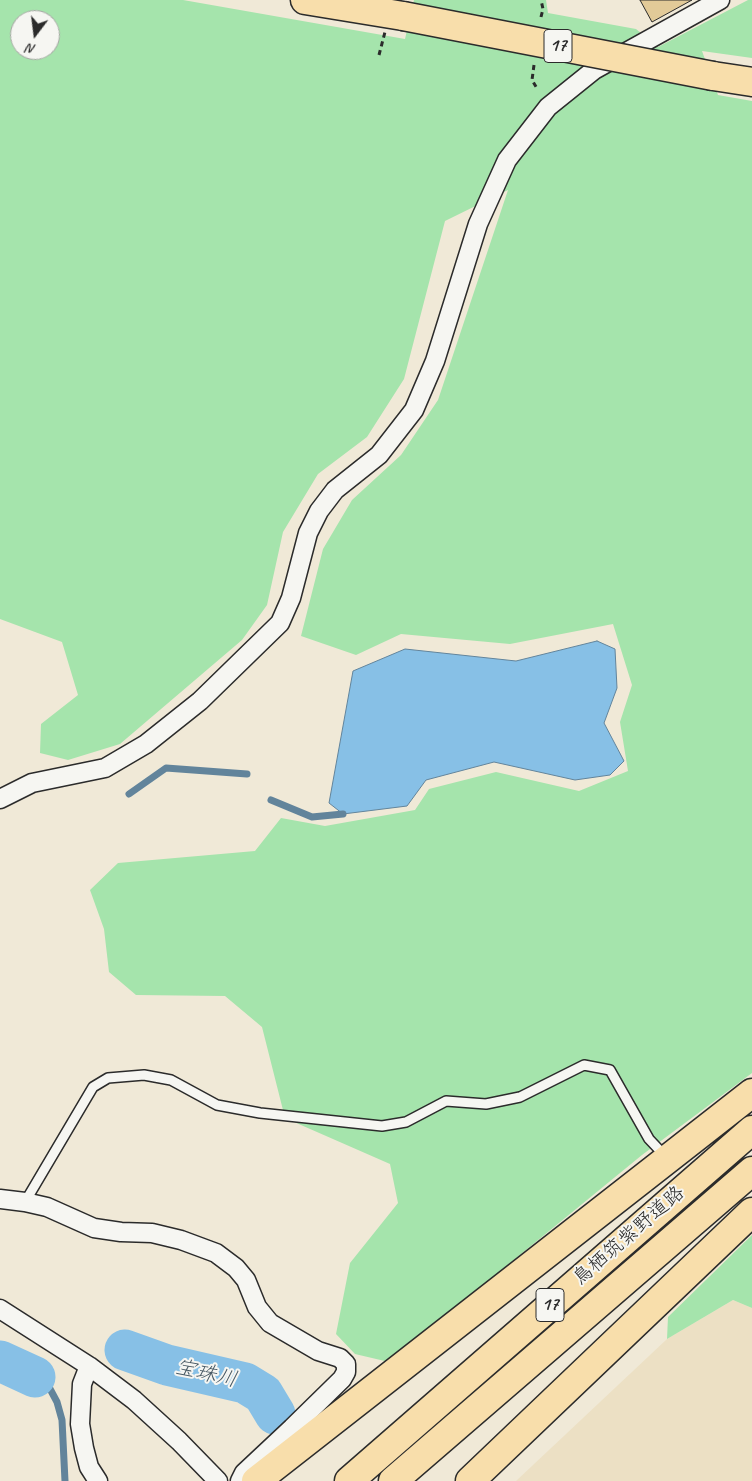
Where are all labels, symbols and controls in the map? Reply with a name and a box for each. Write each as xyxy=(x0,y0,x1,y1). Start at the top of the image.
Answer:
north arrow xyxy=(10,10,60,60)
road number: 17 xyxy=(544,29,572,62)
text: N xyxy=(25,40,38,58)
street label: 鳥栖筑紫野道路 xyxy=(568,1181,690,1291)
road number: 17 xyxy=(536,1288,564,1322)
water label: 宝珠川 xyxy=(172,1355,240,1393)

